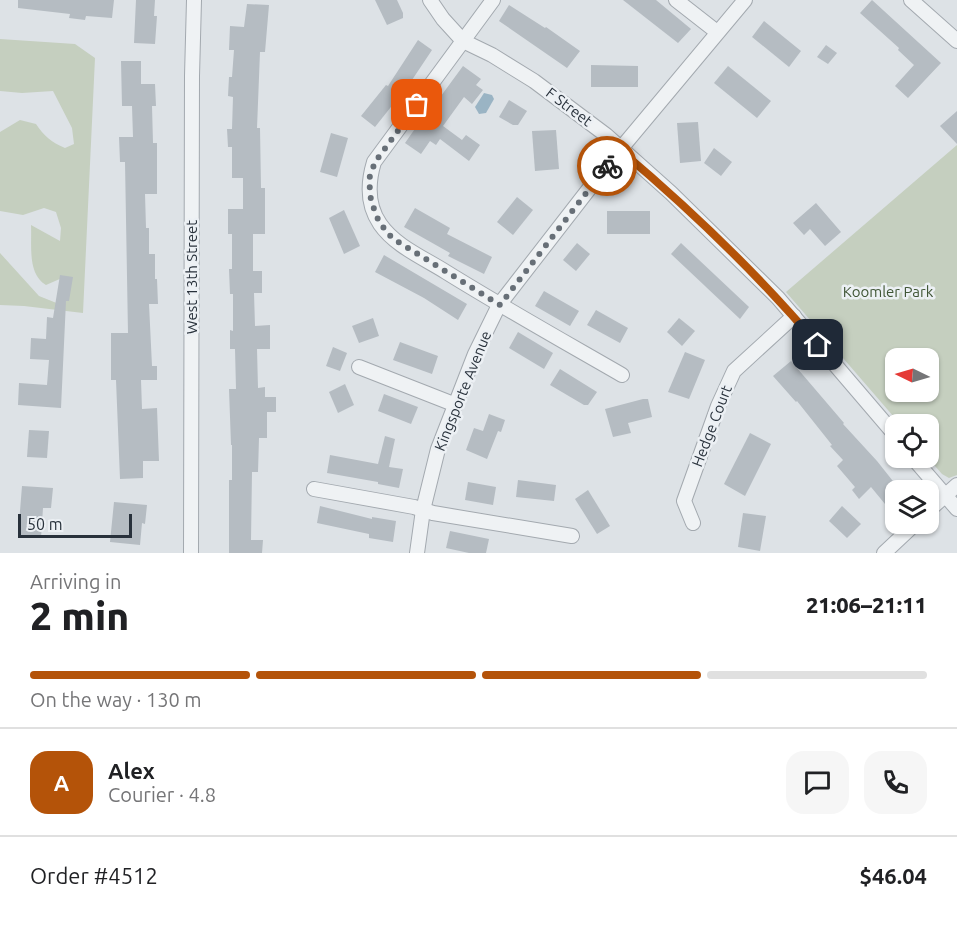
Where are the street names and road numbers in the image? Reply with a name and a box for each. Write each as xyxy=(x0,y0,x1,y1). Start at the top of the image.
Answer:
street label: F Street xyxy=(543,84,596,129)
street label: West 13th Street xyxy=(183,220,200,334)
street label: Kingsporte Avenue xyxy=(431,328,494,453)
street label: Hedge Court xyxy=(688,383,735,469)

